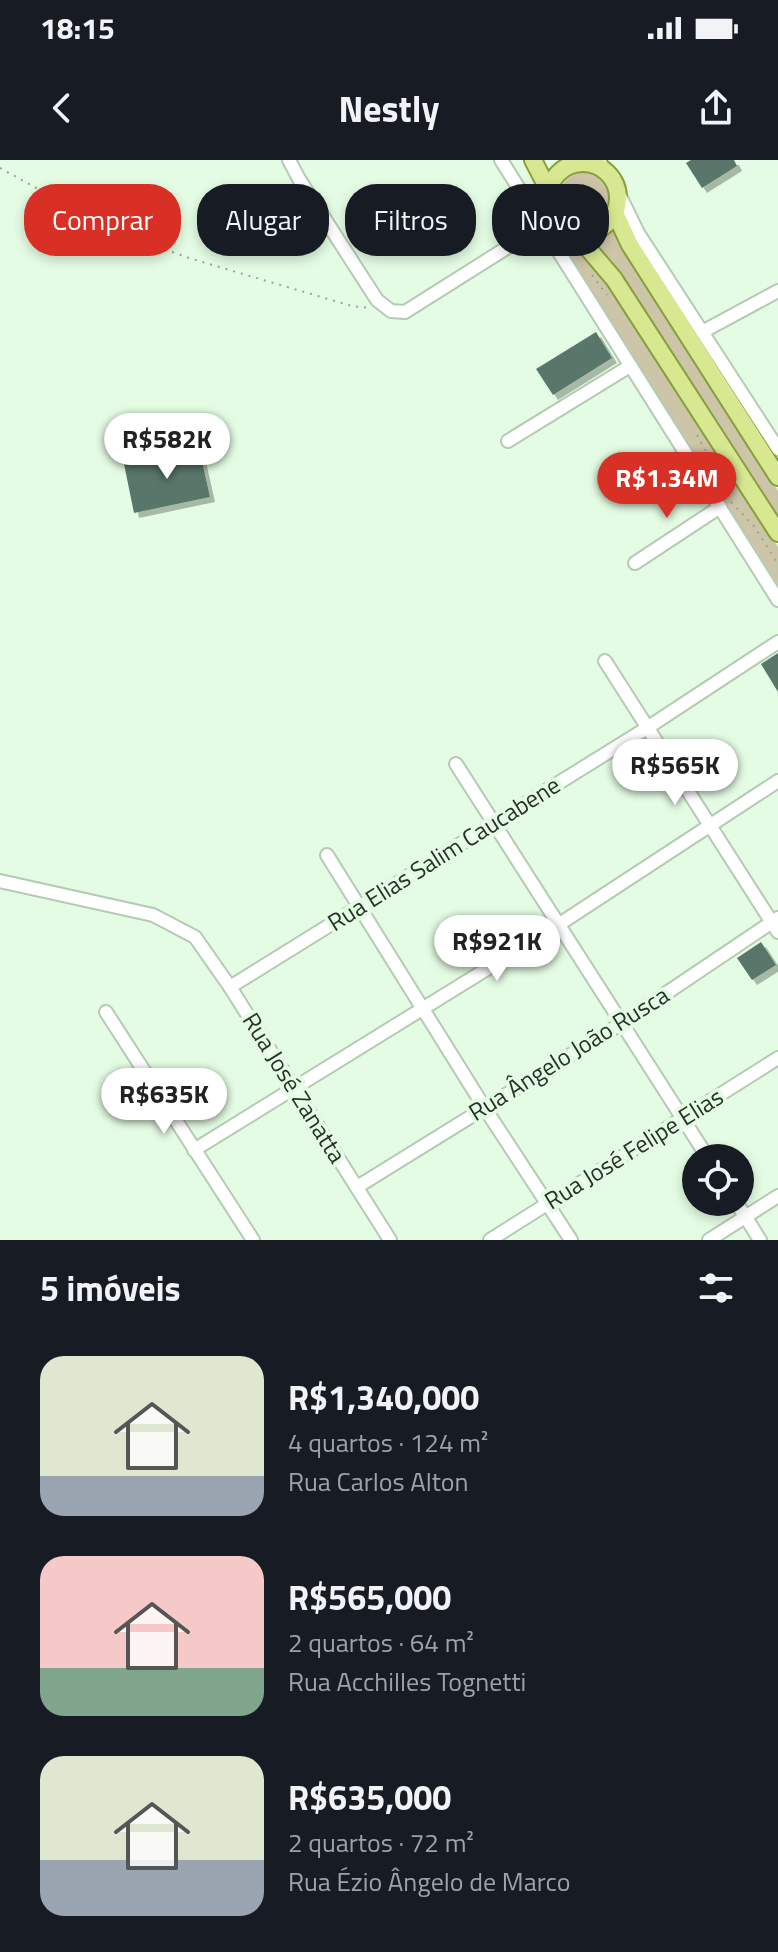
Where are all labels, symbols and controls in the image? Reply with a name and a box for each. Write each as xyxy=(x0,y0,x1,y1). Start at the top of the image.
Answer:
text: 18:15 xyxy=(40,5,115,51)
text: Nestly xyxy=(339,81,439,136)
icon: back xyxy=(40,86,84,130)
icon: share xyxy=(694,86,738,130)
chip: Comprar xyxy=(24,184,181,256)
chip: Alugar xyxy=(197,184,329,256)
chip: Filtros xyxy=(345,184,476,256)
chip: Novo xyxy=(492,184,609,256)
pin: R$582K xyxy=(102,413,232,481)
text: R$582K xyxy=(122,419,212,458)
pin: R$1.34M xyxy=(593,452,741,520)
text: R$1.34M xyxy=(615,458,719,497)
pin: R$565K xyxy=(610,739,740,807)
text: R$565K xyxy=(630,745,720,784)
street label: Rua Elias Salim Caucabene xyxy=(320,767,567,940)
pin: R$921K xyxy=(432,915,562,983)
text: R$921K xyxy=(452,921,542,960)
street label: Rua Ângelo João Rusca xyxy=(461,977,676,1129)
street label: Rua José Zanatta xyxy=(234,1005,356,1170)
pin: R$635K xyxy=(99,1068,229,1136)
text: R$635K xyxy=(119,1074,209,1113)
street label: Rua José Felipe Elias xyxy=(537,1079,730,1218)
map controls xyxy=(682,1144,754,1216)
button: locate xyxy=(682,1144,754,1216)
text: 5 imóveis xyxy=(40,1262,181,1314)
icon: filters xyxy=(694,1266,738,1310)
text: R$1,340,000 xyxy=(288,1371,479,1423)
icon: home xyxy=(104,1388,200,1484)
text: 4 quartos · 124 m² xyxy=(288,1423,488,1462)
text: Rua Carlos Alton xyxy=(288,1462,469,1501)
text: R$565,000 xyxy=(288,1571,451,1623)
icon: home xyxy=(104,1588,200,1684)
text: 2 quartos · 64 m² xyxy=(288,1623,474,1662)
text: Rua Acchilles Tognetti xyxy=(288,1662,526,1701)
text: R$635,000 xyxy=(288,1771,451,1823)
icon: home xyxy=(104,1788,200,1884)
text: 2 quartos · 72 m² xyxy=(288,1823,474,1862)
text: Rua Ézio Ângelo de Marco xyxy=(288,1862,570,1901)

